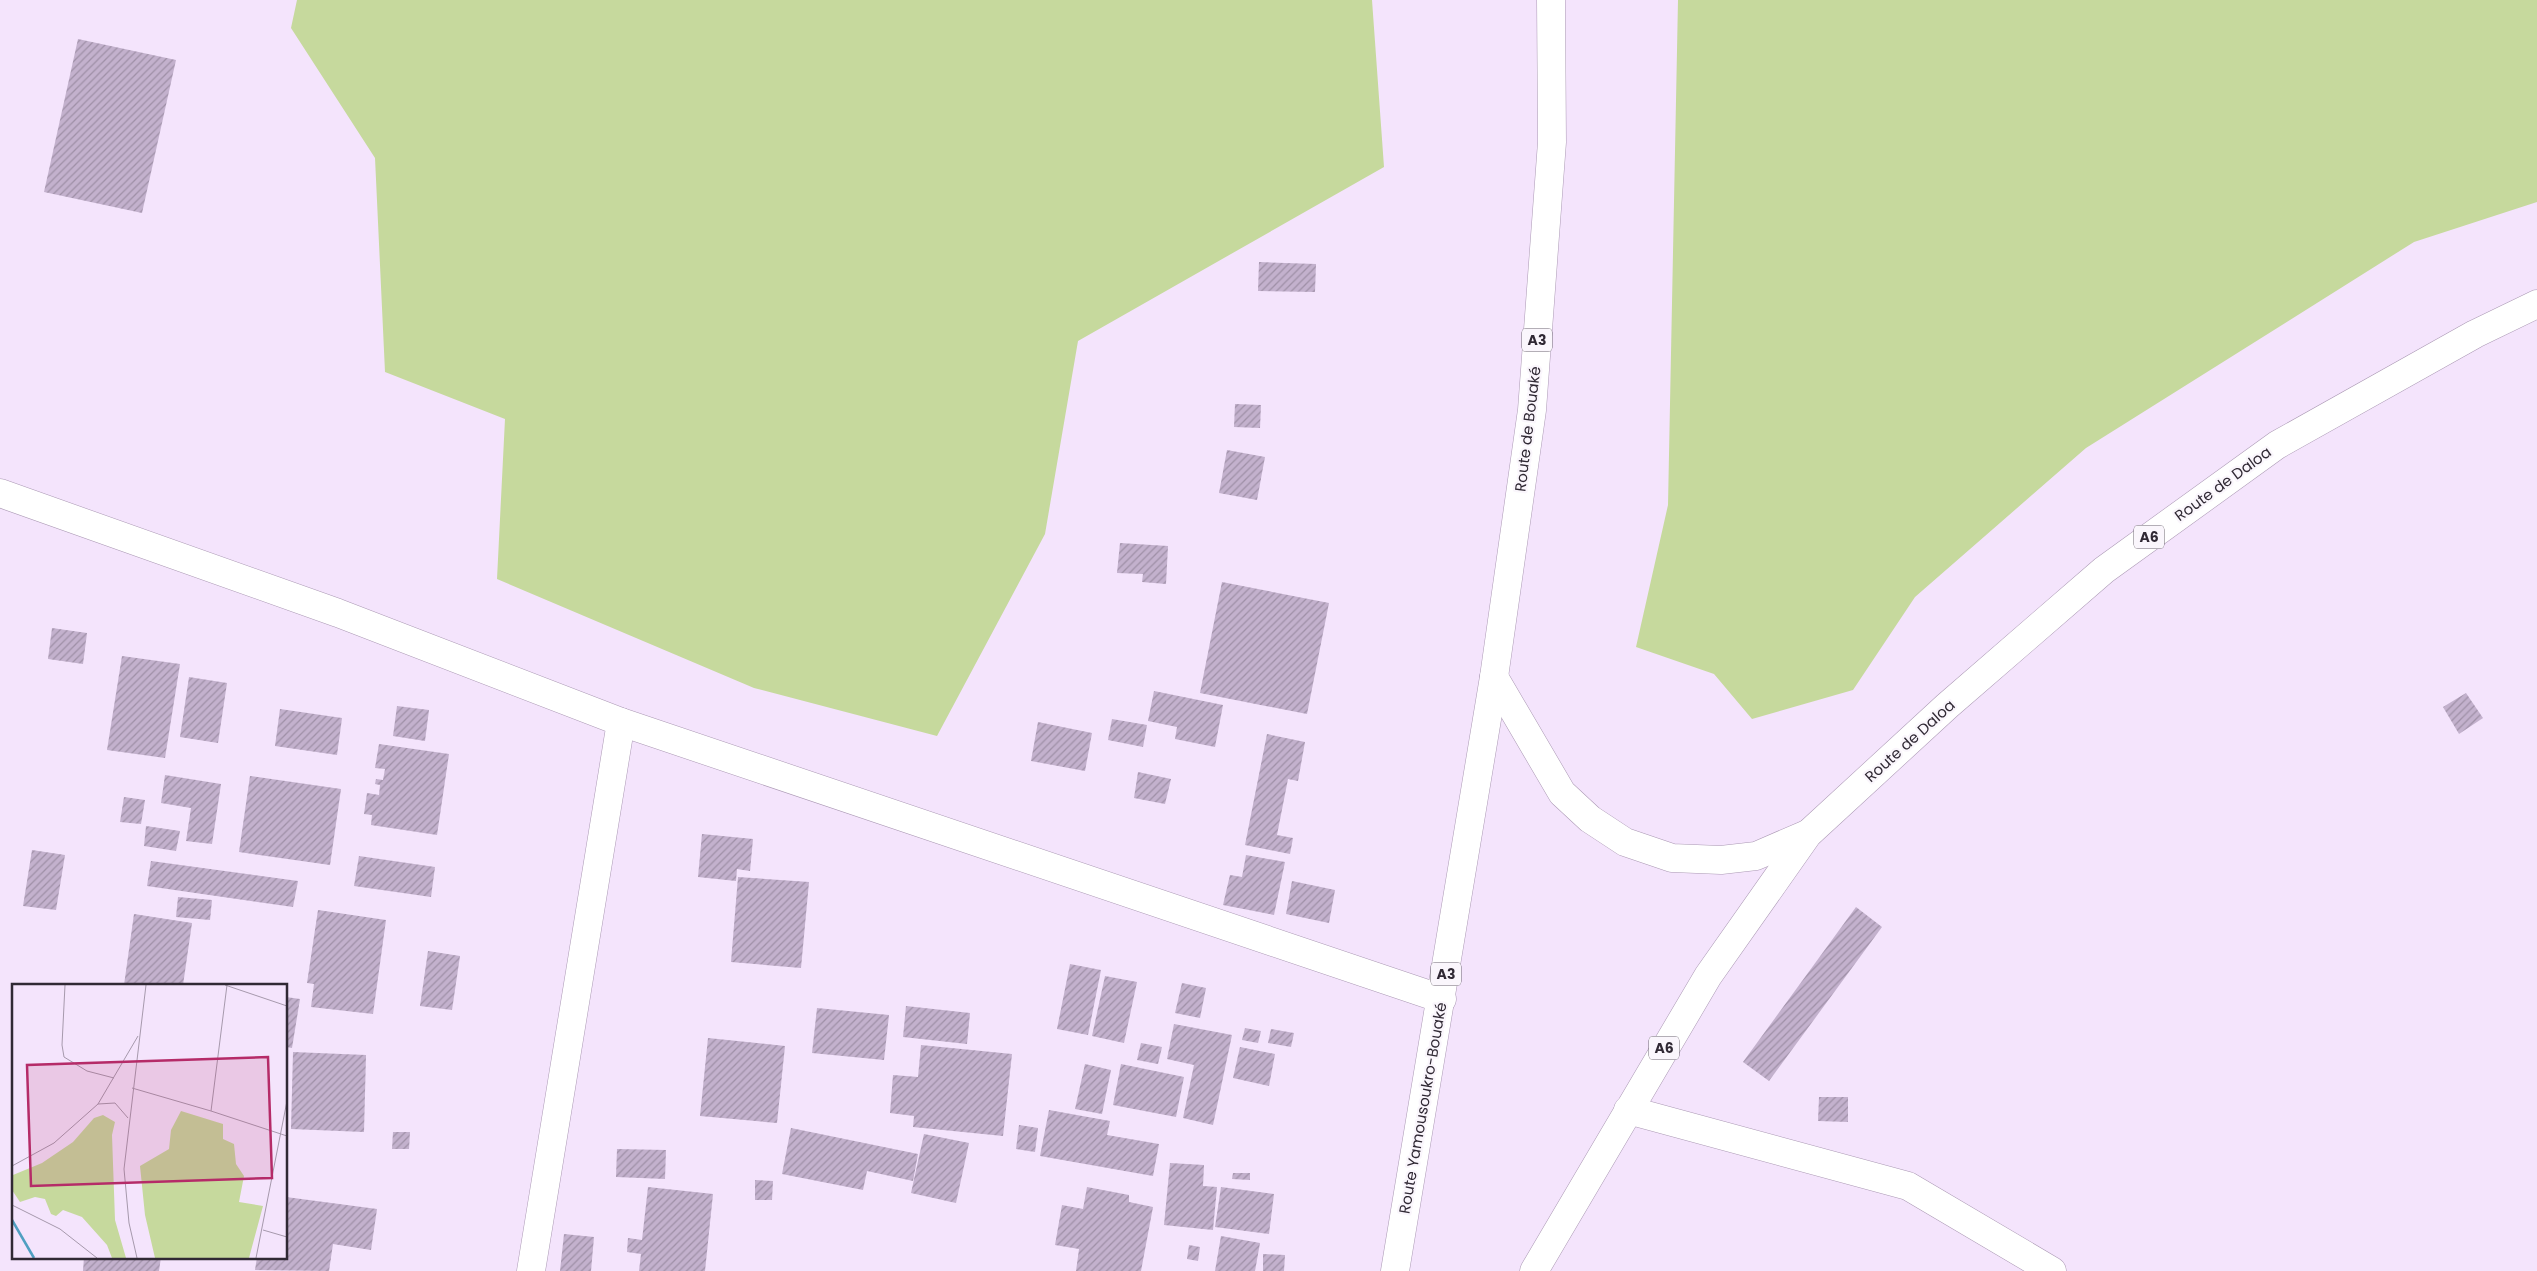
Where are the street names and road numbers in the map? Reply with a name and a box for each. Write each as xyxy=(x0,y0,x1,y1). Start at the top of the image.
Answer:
road number: A3 xyxy=(1522,328,1552,352)
street label: Route de Bouaké xyxy=(1509,365,1546,493)
street label: Route de Daloa xyxy=(2170,441,2275,526)
road number: A6 xyxy=(2134,526,2164,548)
street label: Route de Daloa xyxy=(1860,694,1959,787)
road number: A3 xyxy=(1431,962,1461,986)
street label: Route Yamousoukro-Bouaké xyxy=(1394,1001,1451,1215)
road number: A6 xyxy=(1649,1036,1679,1060)

